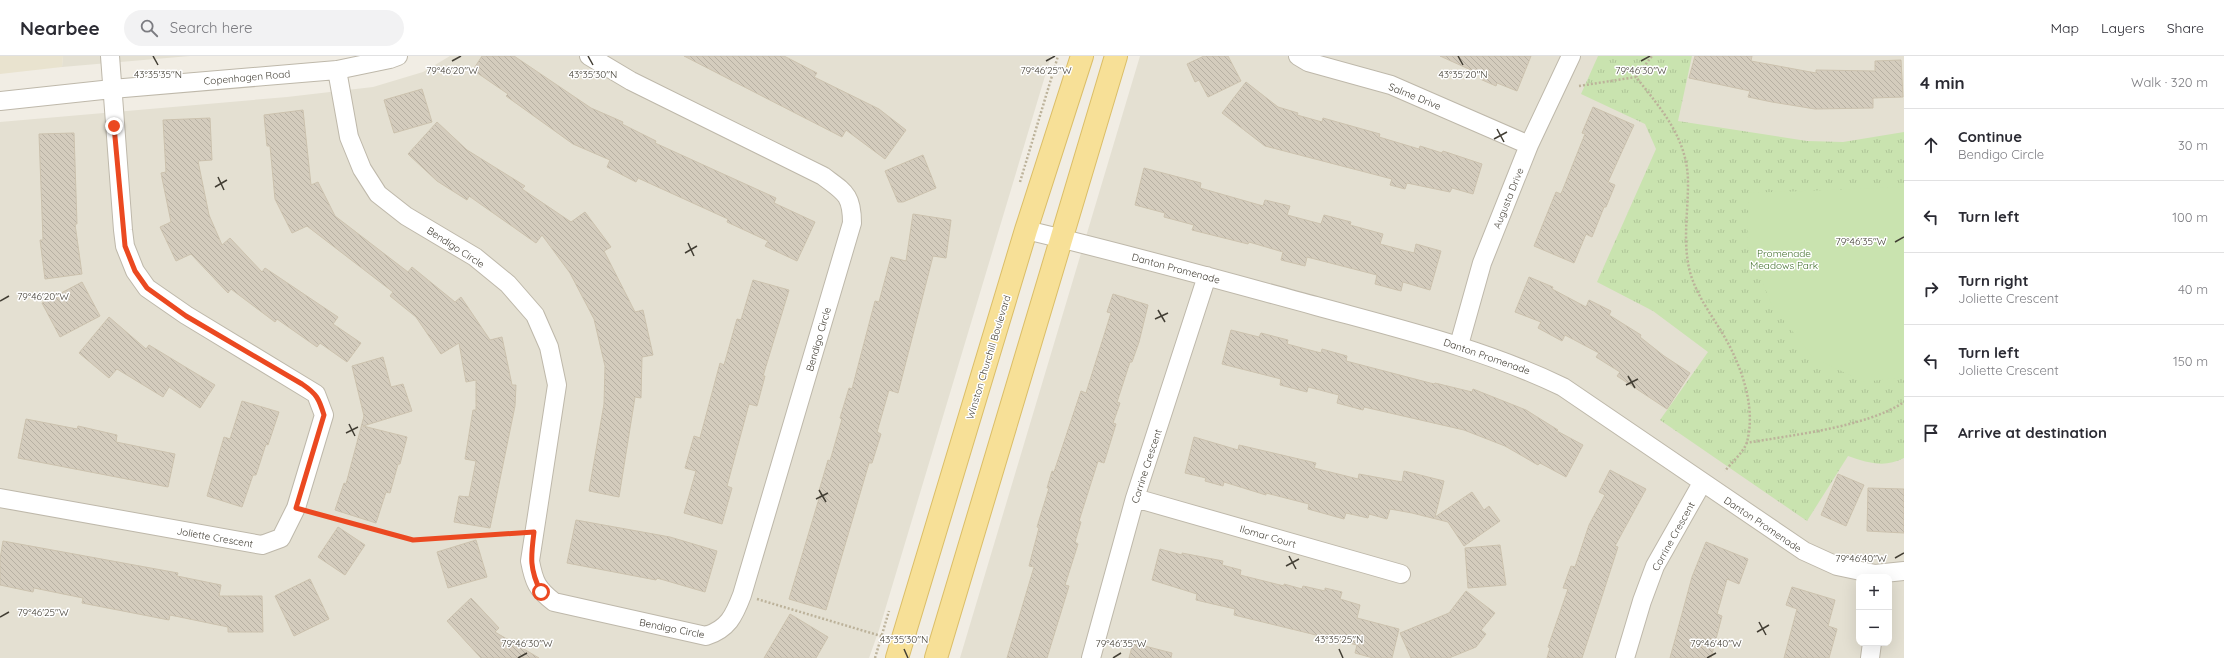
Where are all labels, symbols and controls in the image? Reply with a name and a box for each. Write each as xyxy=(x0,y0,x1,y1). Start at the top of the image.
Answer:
search box xyxy=(124,10,404,46)
text: Nearbee xyxy=(20,16,100,40)
icon: search xyxy=(138,17,160,39)
text: Search here xyxy=(170,18,253,37)
text: Map xyxy=(2050,19,2079,37)
text: Layers xyxy=(2101,19,2145,37)
text: Share xyxy=(2167,19,2204,37)
text: 79°46'20"W xyxy=(426,64,478,77)
text: 79°46'25"W xyxy=(1020,64,1072,77)
text: 79°46'30"W xyxy=(1615,64,1667,77)
street label: Copenhagen Road xyxy=(203,67,291,88)
text: 43°35'35"N xyxy=(134,68,182,81)
text: 43°35'30"N xyxy=(569,68,617,81)
text: 43°35'20"N xyxy=(1438,68,1488,81)
text: 4 min xyxy=(1920,72,1965,93)
text: Walk · 320 m xyxy=(2131,74,2208,90)
street label: Salme Drive xyxy=(1387,80,1443,113)
route end xyxy=(105,117,123,135)
text: Continue xyxy=(1958,127,2022,146)
icon: ahead xyxy=(1920,134,1942,156)
text: 30 m xyxy=(2178,137,2208,153)
text: Bendigo Circle xyxy=(1958,146,2044,162)
street label: Augusta Drive xyxy=(1490,165,1527,231)
icon: left xyxy=(1920,206,1942,228)
text: Turn left xyxy=(1958,207,2020,226)
text: 100 m xyxy=(2172,209,2208,225)
street label: Bendigo Circle xyxy=(424,224,487,271)
text: 79°46'35"W xyxy=(1836,235,1887,248)
park label: Promenade Meadows Park xyxy=(1750,247,1818,272)
street label: Danton Promenade xyxy=(1130,250,1222,287)
text: Turn right xyxy=(1958,271,2029,290)
icon: right xyxy=(1920,278,1942,300)
text: 40 m xyxy=(2178,281,2208,297)
text: 79°46'20"W xyxy=(17,290,69,303)
text: Joliette Crescent xyxy=(1958,290,2059,306)
street label: Winston Churchill Boulevard xyxy=(963,294,1014,421)
street label: Bendigo Circle xyxy=(803,305,834,373)
street label: Danton Promenade xyxy=(1442,336,1532,378)
text: Turn left xyxy=(1958,343,2020,362)
icon: left xyxy=(1920,350,1942,372)
text: 150 m xyxy=(2173,353,2208,369)
text: Joliette Crescent xyxy=(1958,362,2059,378)
icon: arrive xyxy=(1920,422,1942,444)
text: Arrive at destination xyxy=(1958,423,2107,442)
street label: Corrine Crescent xyxy=(1128,427,1165,505)
street label: Danton Promenade xyxy=(1721,494,1804,555)
street label: Corrine Crescent xyxy=(1649,499,1698,573)
street label: Ilomar Court xyxy=(1238,522,1298,551)
street label: Joliette Crescent xyxy=(176,524,255,551)
text: 79°46'40"W xyxy=(1835,552,1887,565)
map controls xyxy=(1856,574,1892,646)
button: + xyxy=(1856,574,1892,610)
route start xyxy=(532,583,550,601)
text: 79°46'25"W xyxy=(17,606,69,619)
button: − xyxy=(1856,610,1892,646)
street label: Bendigo Circle xyxy=(638,616,706,641)
text: 43°35'30"N xyxy=(880,633,928,646)
text: 43°35'25"N xyxy=(1315,633,1363,646)
text: 79°46'30"W xyxy=(501,637,553,650)
text: 79°46'35"W xyxy=(1096,637,1147,650)
text: 79°46'40"W xyxy=(1690,637,1742,650)

